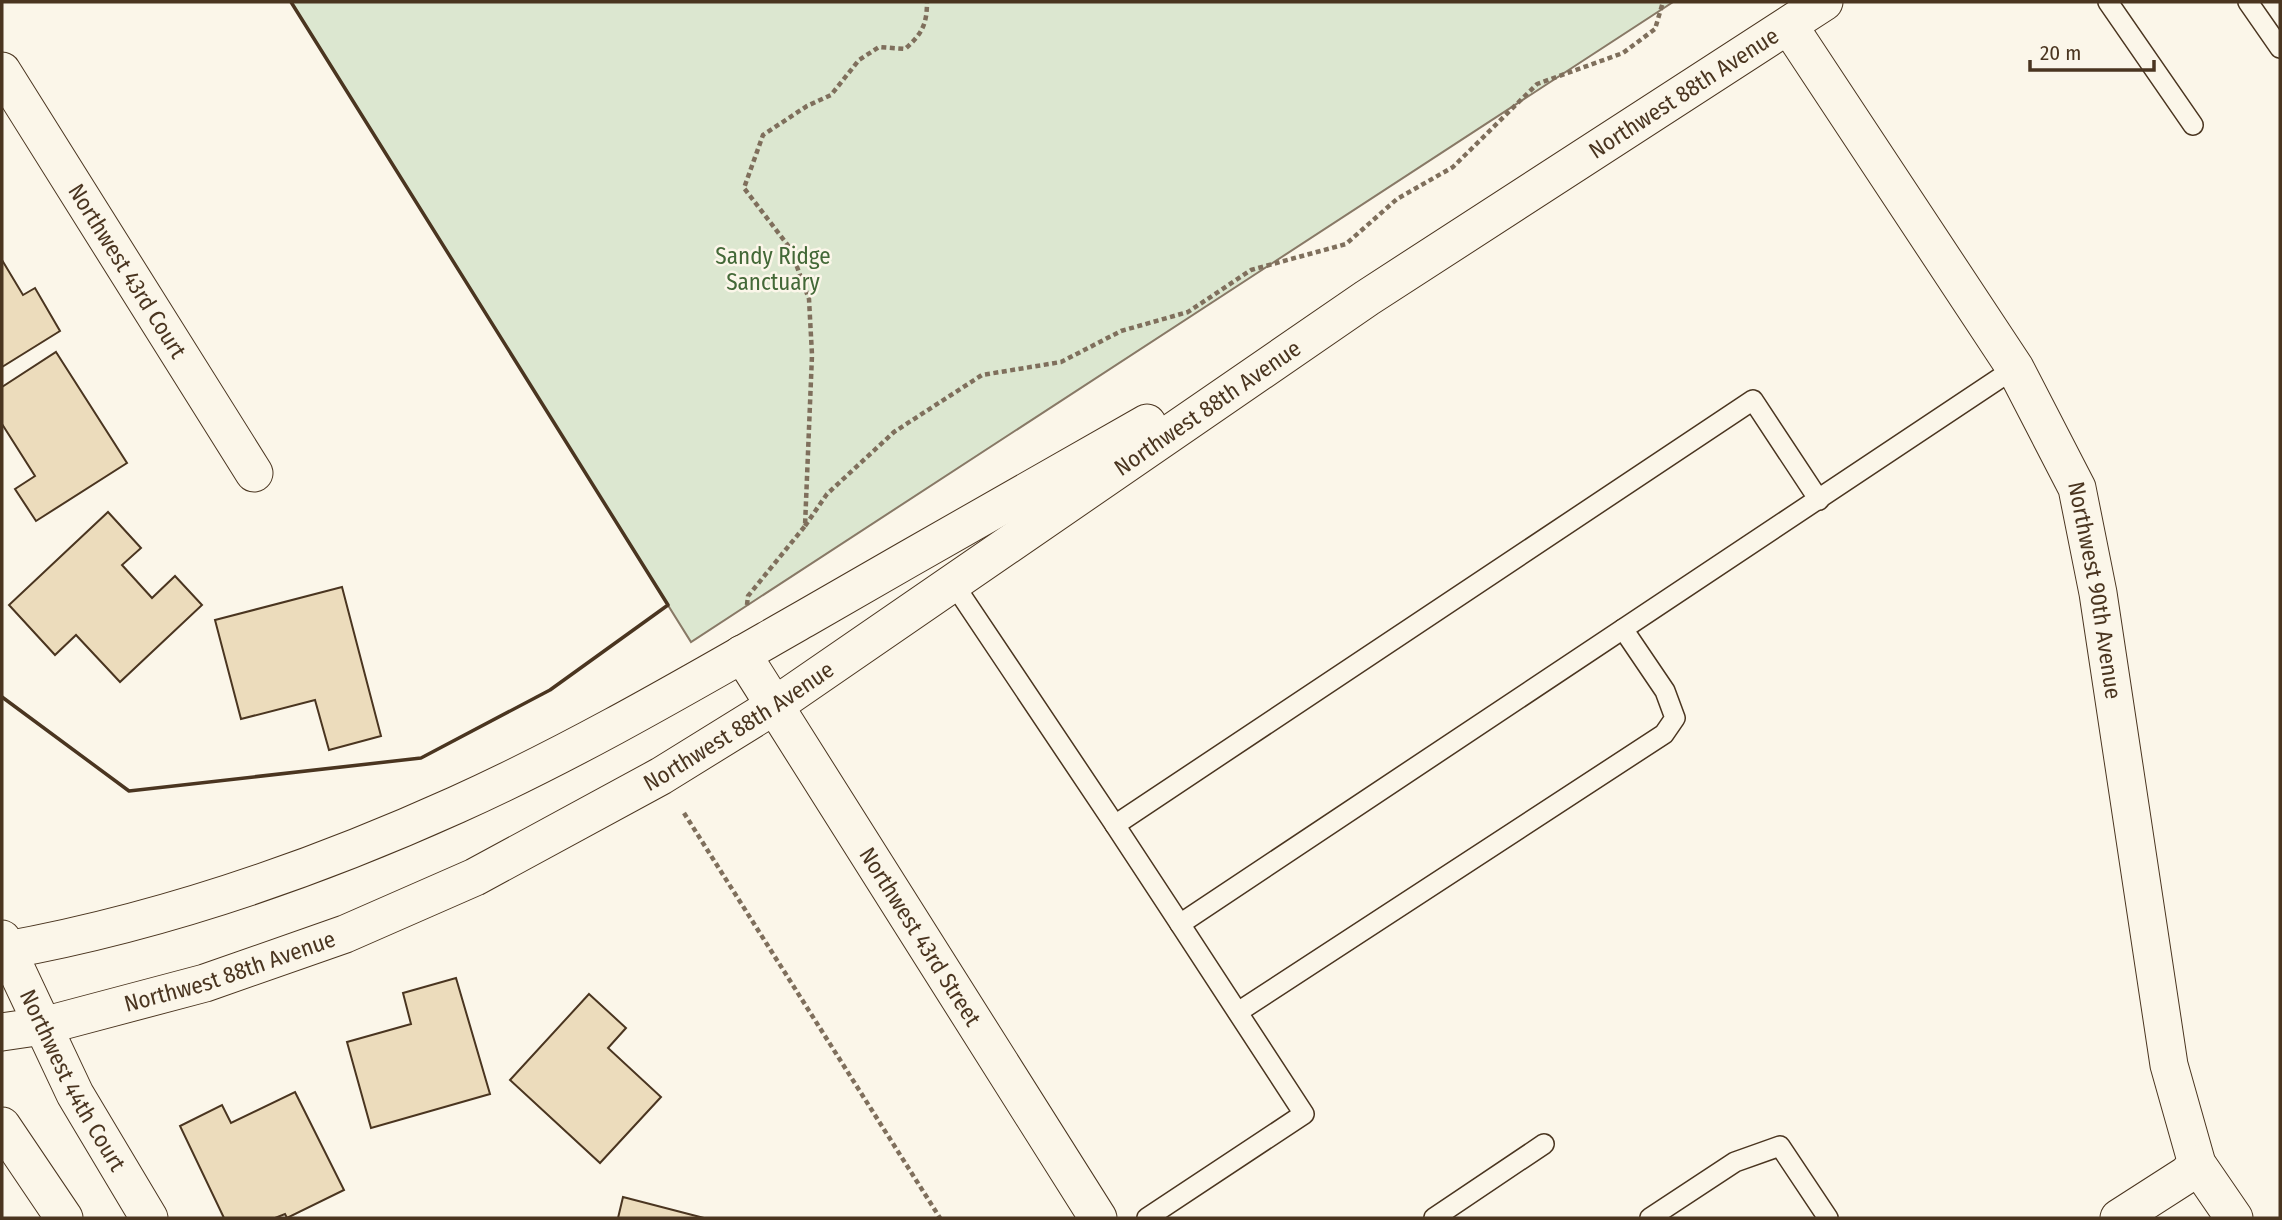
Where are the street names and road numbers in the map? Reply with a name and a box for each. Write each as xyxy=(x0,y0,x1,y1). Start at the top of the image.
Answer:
street label: Northwest 88th Avenue xyxy=(1584,21,1784,164)
street label: Northwest 43rd Court xyxy=(62,179,193,364)
street label: Northwest 88th Avenue xyxy=(1109,334,1306,482)
street label: Northwest 90th Avenue xyxy=(2062,479,2128,701)
street label: Northwest 88th Avenue xyxy=(638,655,839,797)
street label: Northwest 43rd Street xyxy=(853,842,987,1031)
street label: Northwest 88th Avenue xyxy=(121,925,339,1018)
street label: Northwest 44th Court xyxy=(14,985,132,1177)

